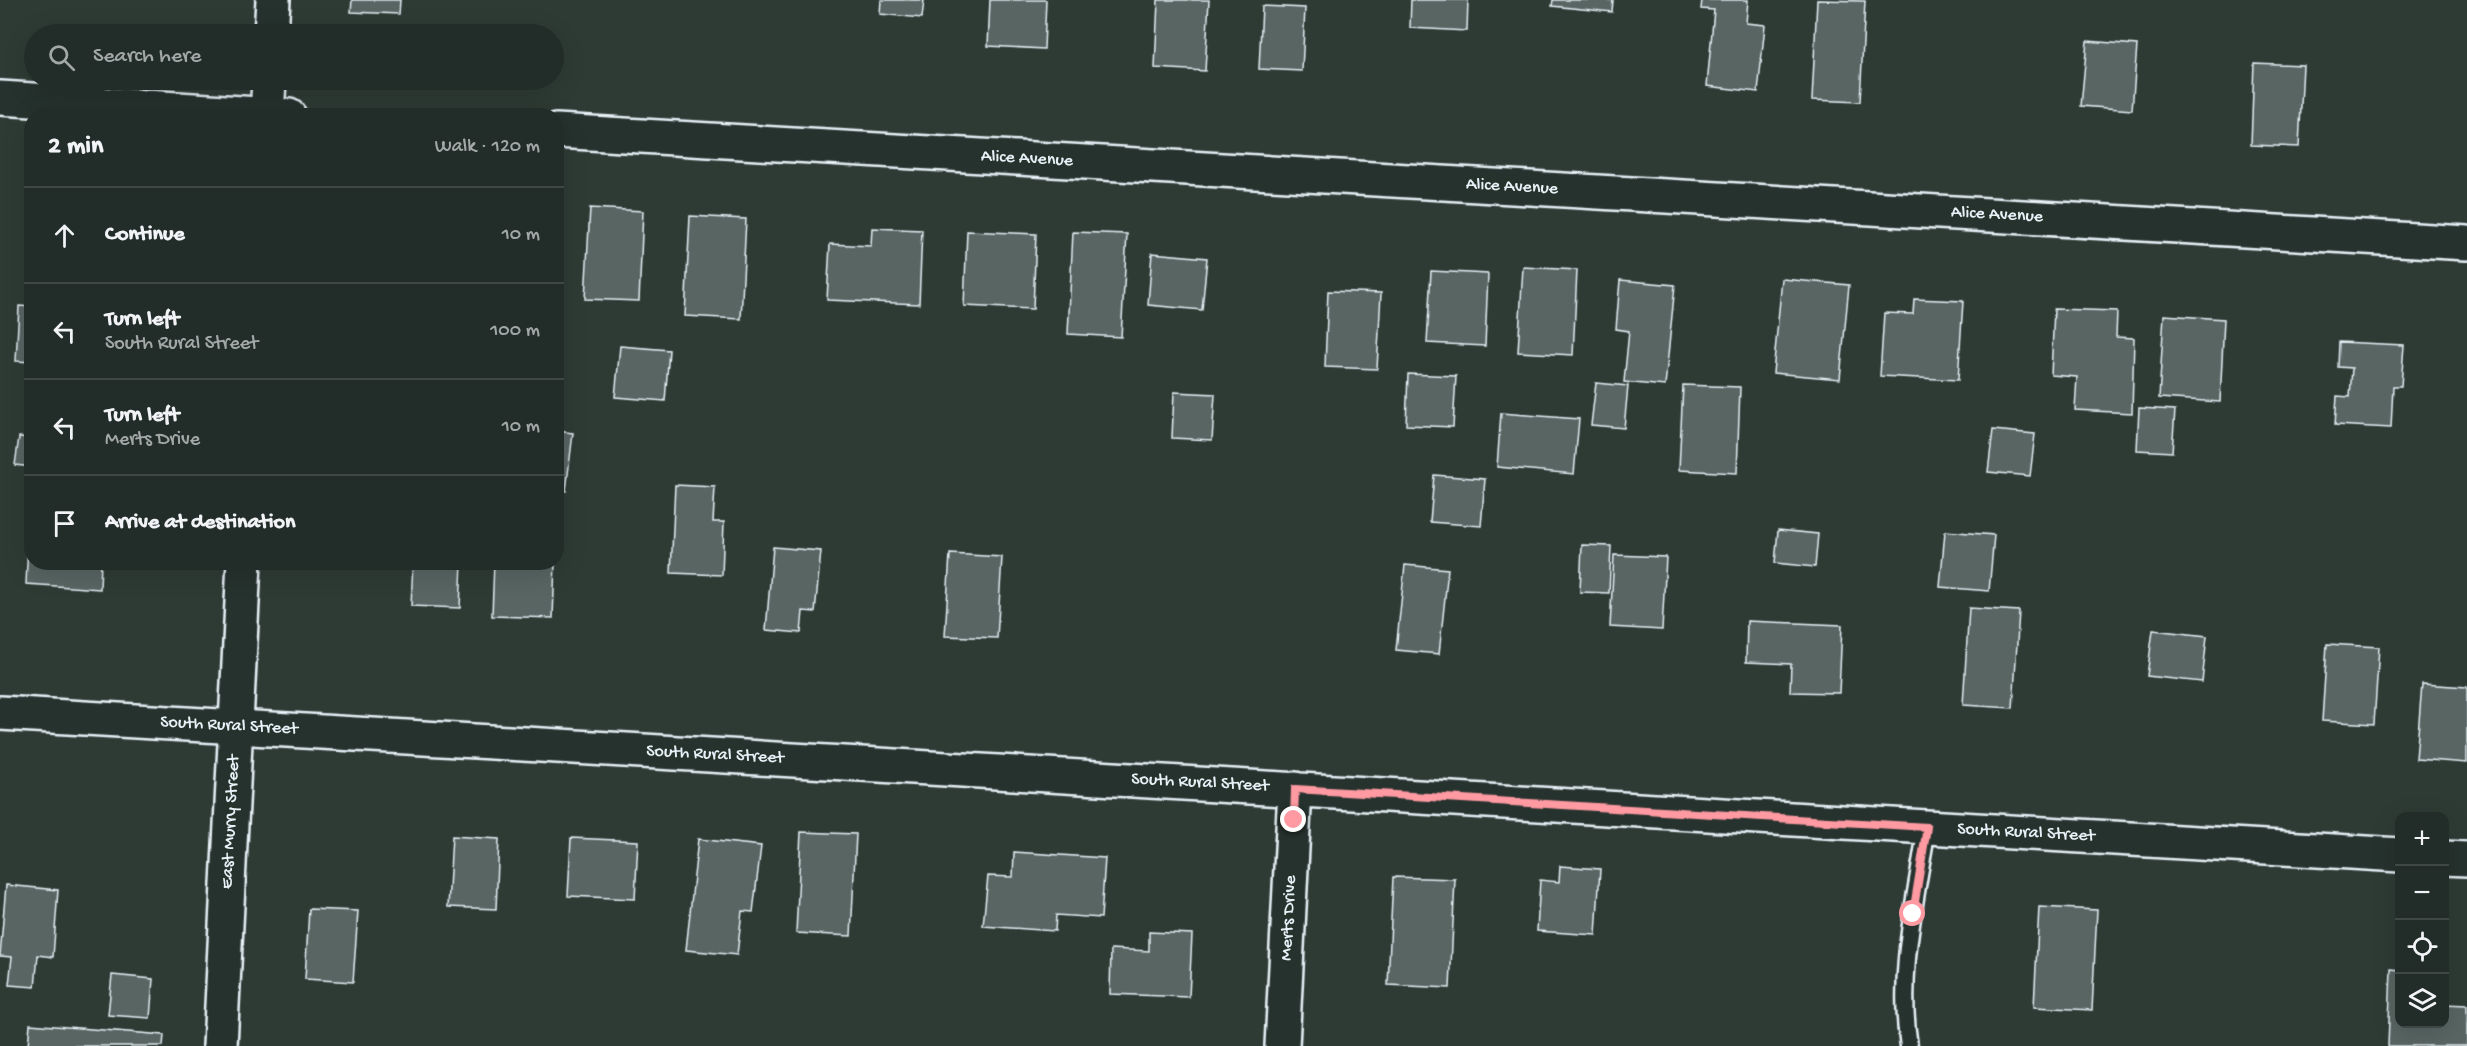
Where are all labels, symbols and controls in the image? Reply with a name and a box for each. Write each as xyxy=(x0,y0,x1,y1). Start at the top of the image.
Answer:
search box xyxy=(24,24,564,90)
icon: search xyxy=(45,41,78,74)
text: Search here xyxy=(93,44,201,70)
text: 2 min xyxy=(48,132,103,163)
text: Walk · 120 m xyxy=(435,136,540,159)
street label: Alice Avenue xyxy=(980,146,1074,172)
street label: Alice Avenue xyxy=(1465,174,1559,200)
street label: Alice Avenue xyxy=(1950,202,2044,228)
icon: ahead xyxy=(48,219,81,252)
text: Continue xyxy=(105,222,185,248)
text: 10 m xyxy=(502,224,540,247)
text: Turn left xyxy=(105,307,179,333)
icon: left xyxy=(48,315,81,348)
text: 100 m xyxy=(490,320,540,343)
text: South Rural Street xyxy=(105,333,258,356)
text: Turn left xyxy=(105,403,179,429)
icon: left xyxy=(48,411,81,444)
text: 10 m xyxy=(502,416,540,439)
text: Merts Drive xyxy=(105,429,200,452)
icon: arrive xyxy=(48,507,81,540)
text: Arrive at destination xyxy=(105,510,295,536)
street label: South Rural Street xyxy=(160,712,300,740)
street label: South Rural Street xyxy=(646,741,786,769)
street label: East Murry Street xyxy=(217,753,245,890)
street label: South Rural Street xyxy=(1131,769,1271,797)
route end xyxy=(1280,806,1306,832)
map controls xyxy=(2395,812,2449,1028)
button: + xyxy=(2395,812,2449,866)
street label: South Rural Street xyxy=(1957,819,2097,847)
button: − xyxy=(2395,866,2449,920)
street label: Merts Drive xyxy=(1276,874,1302,961)
route start xyxy=(1899,900,1925,926)
button: locate xyxy=(2395,920,2449,974)
button: layers xyxy=(2395,974,2449,1028)

